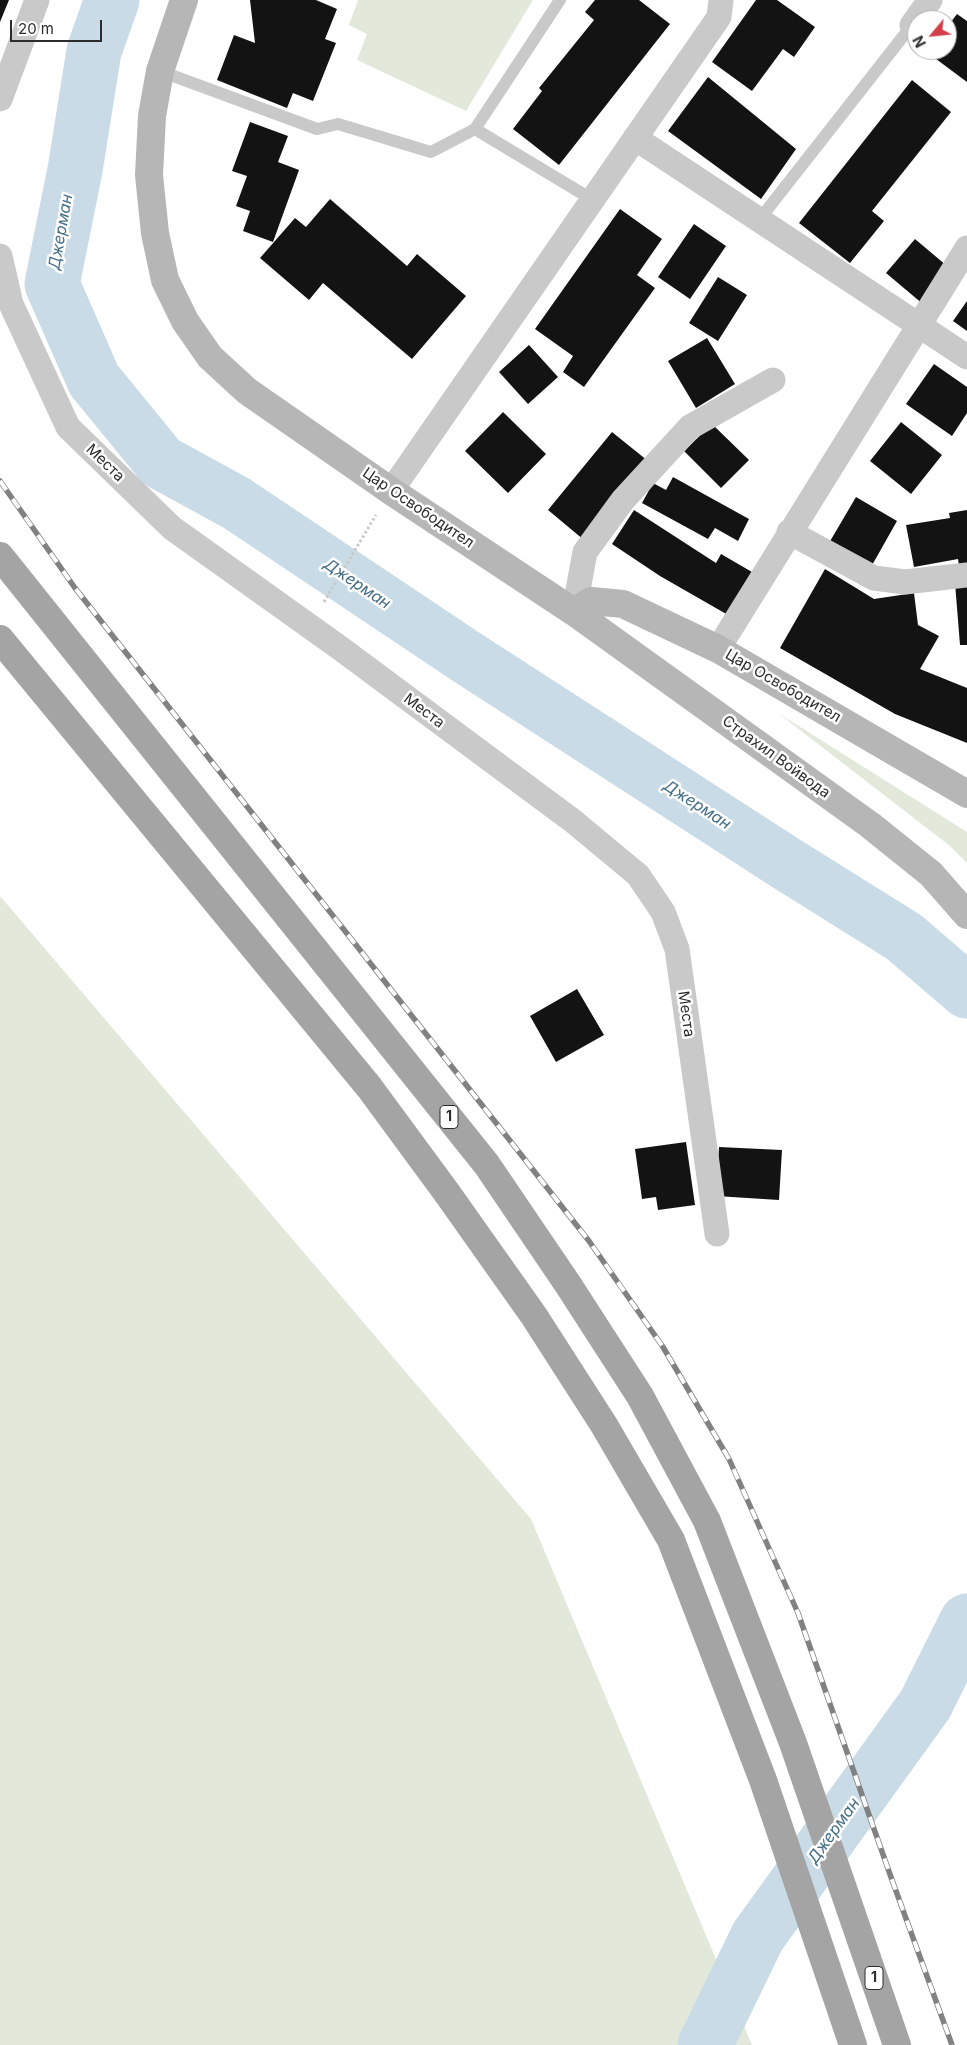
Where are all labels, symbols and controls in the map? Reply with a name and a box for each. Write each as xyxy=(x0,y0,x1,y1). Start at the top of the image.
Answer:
scale bar xyxy=(12,10,105,42)
north arrow xyxy=(907,10,957,60)
text: 20 m xyxy=(18,19,54,38)
text: N xyxy=(909,33,929,51)
water label: Джерман xyxy=(45,193,77,271)
street label: Места xyxy=(82,440,128,486)
street label: Цар Освободител xyxy=(359,464,477,552)
water label: Джерман xyxy=(320,555,394,613)
street label: Цар Освободител xyxy=(722,646,844,726)
street label: Места xyxy=(400,690,448,732)
street label: Страхил Войвода xyxy=(719,712,833,802)
water label: Джерман xyxy=(660,776,734,834)
street label: Места xyxy=(674,990,698,1038)
road number: 1 xyxy=(440,1106,458,1128)
water label: Джерман xyxy=(804,1794,864,1868)
road number: 1 xyxy=(865,1966,883,1990)

